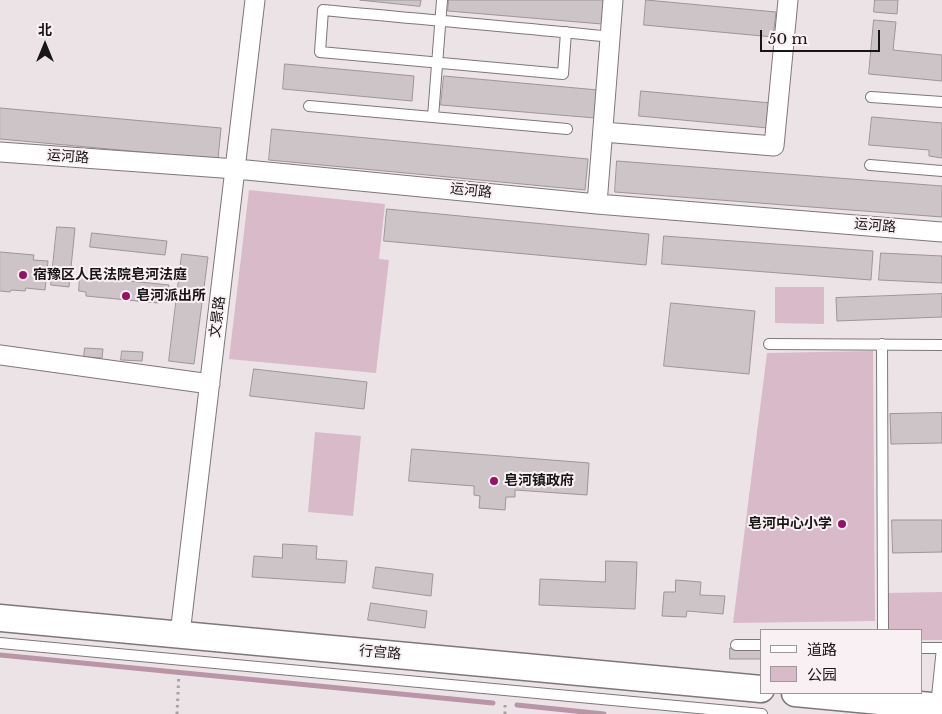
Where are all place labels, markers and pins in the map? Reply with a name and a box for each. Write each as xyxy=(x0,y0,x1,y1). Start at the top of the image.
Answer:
place label: 宿豫区人民法院皂河法庭 xyxy=(33,267,187,283)
marker: 宿豫区人民法院皂河法庭 xyxy=(17,269,29,281)
place label: 皂河派出所 xyxy=(136,288,206,304)
marker: 皂河派出所 xyxy=(120,290,132,302)
place label: 皂河镇政府 xyxy=(504,473,574,489)
marker: 皂河镇政府 xyxy=(488,475,500,487)
place label: 皂河中心小学 xyxy=(748,516,832,532)
marker: 皂河中心小学 xyxy=(836,518,848,530)

